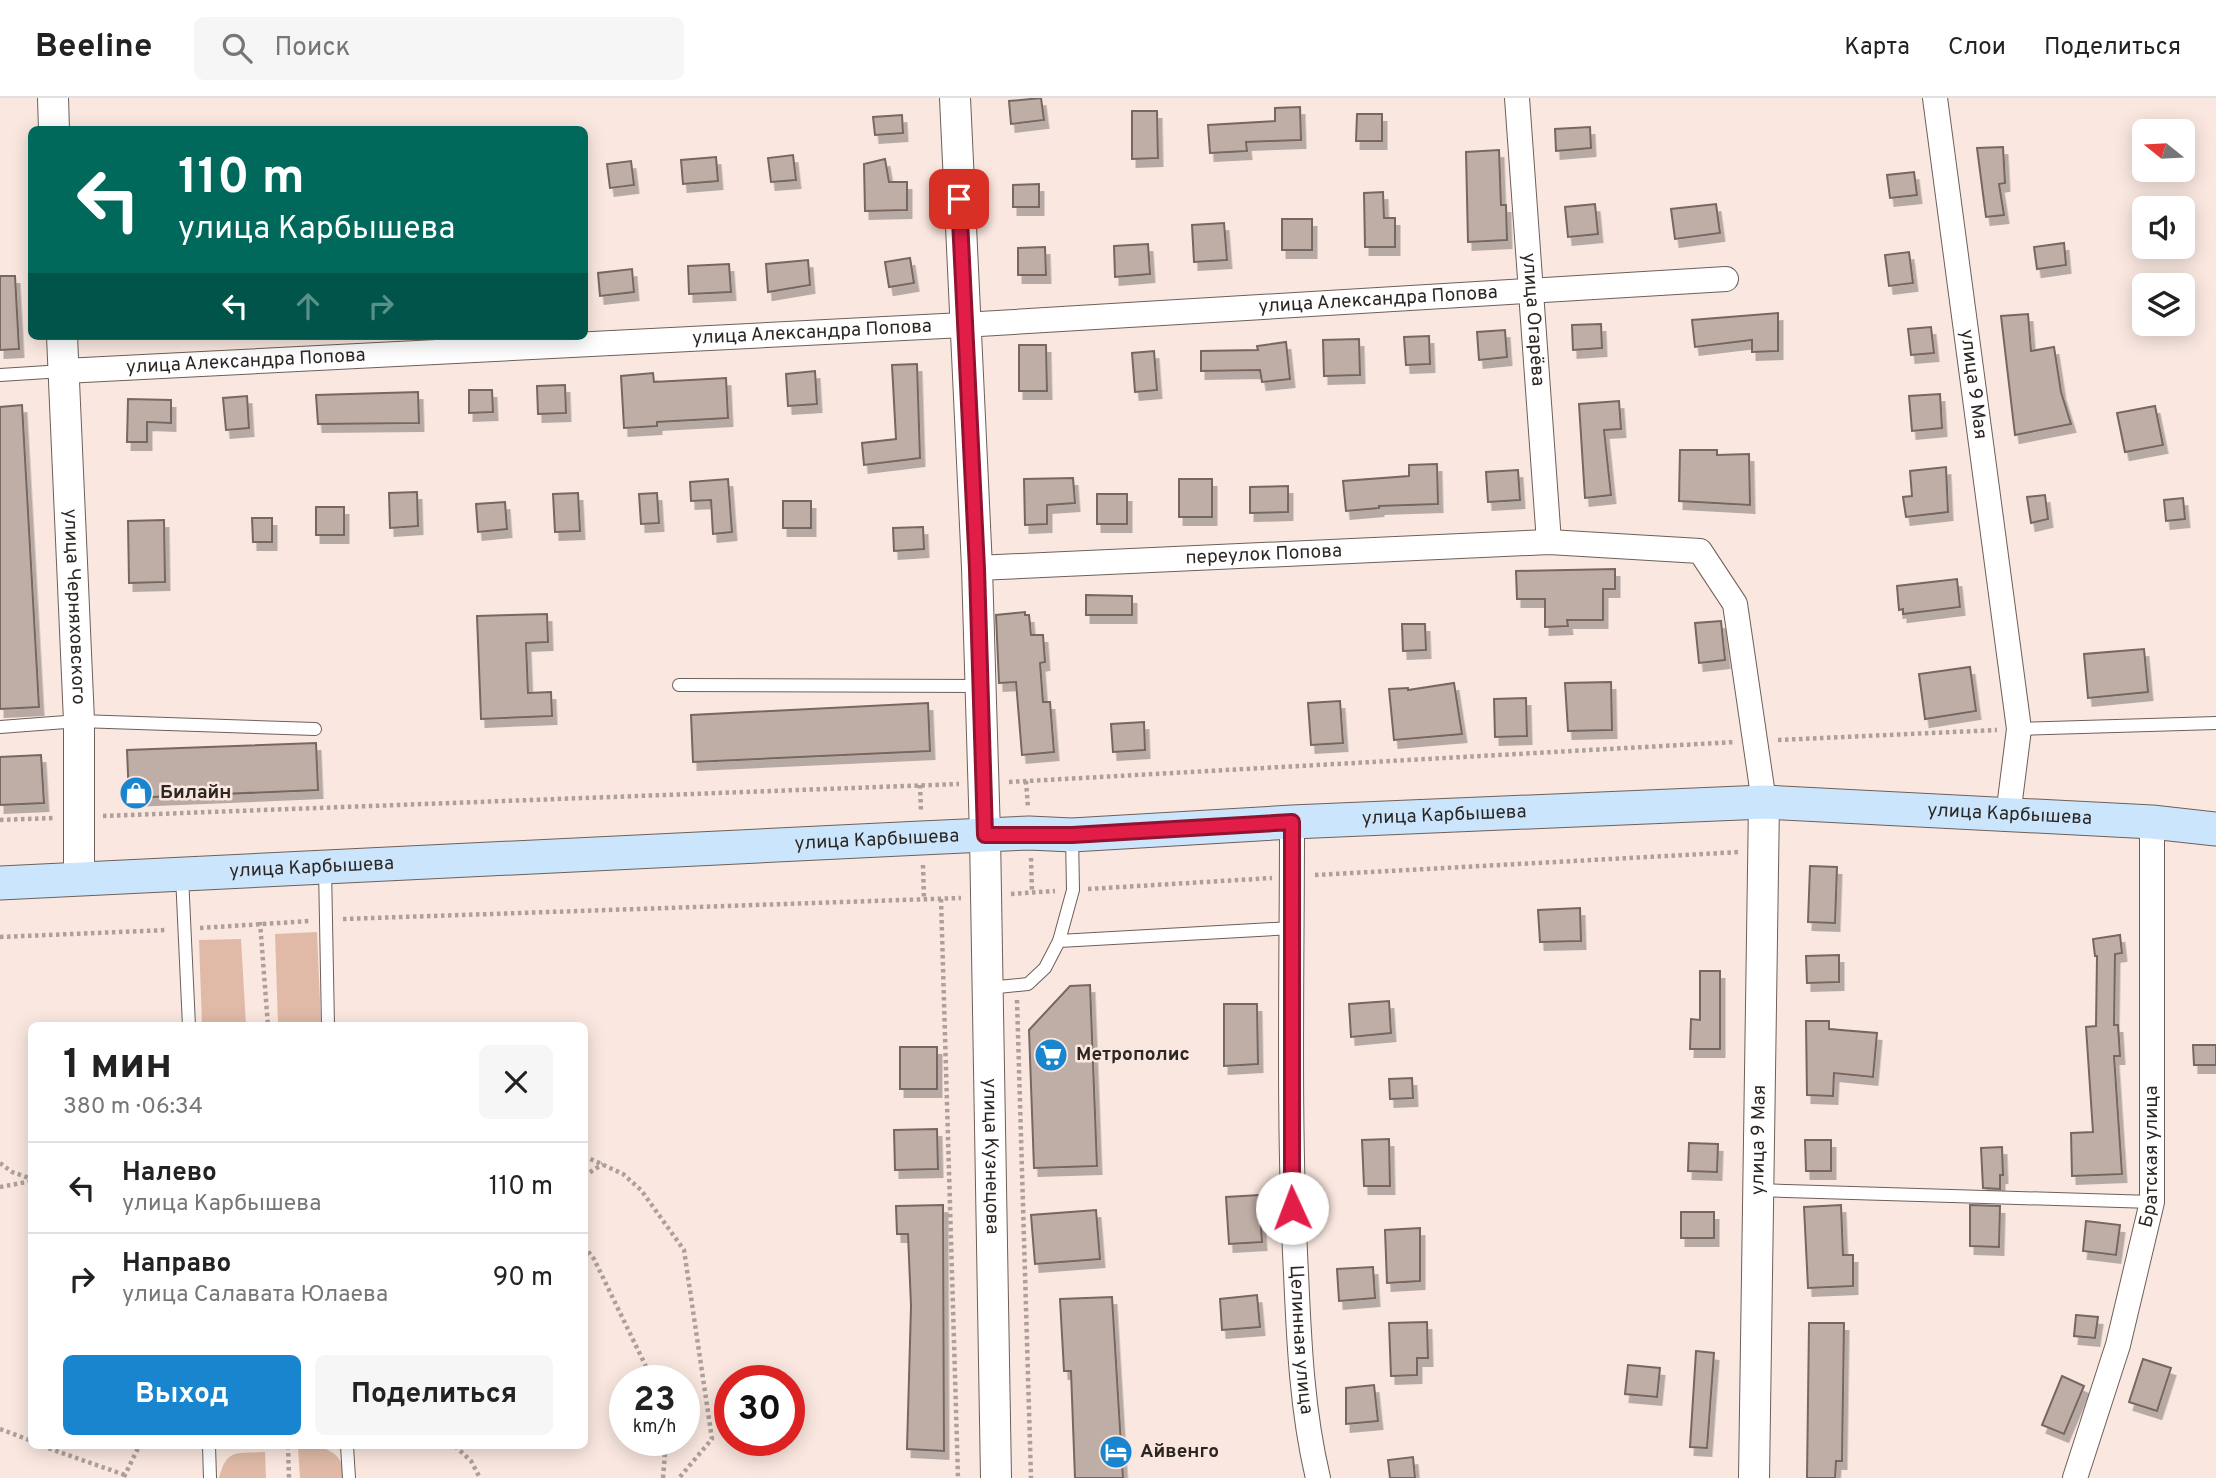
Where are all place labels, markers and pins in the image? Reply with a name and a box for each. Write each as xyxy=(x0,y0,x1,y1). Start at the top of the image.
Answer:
pin xyxy=(929,169,989,229)
shop icon: Билайн xyxy=(117,774,155,812)
place label: Билайн xyxy=(160,781,231,805)
supermarket icon: Метрополис xyxy=(1032,1036,1070,1074)
place label: Метрополис xyxy=(1076,1043,1190,1067)
hotel icon: Айвенго xyxy=(1097,1433,1135,1471)
place label: Айвенго xyxy=(1140,1440,1219,1464)

